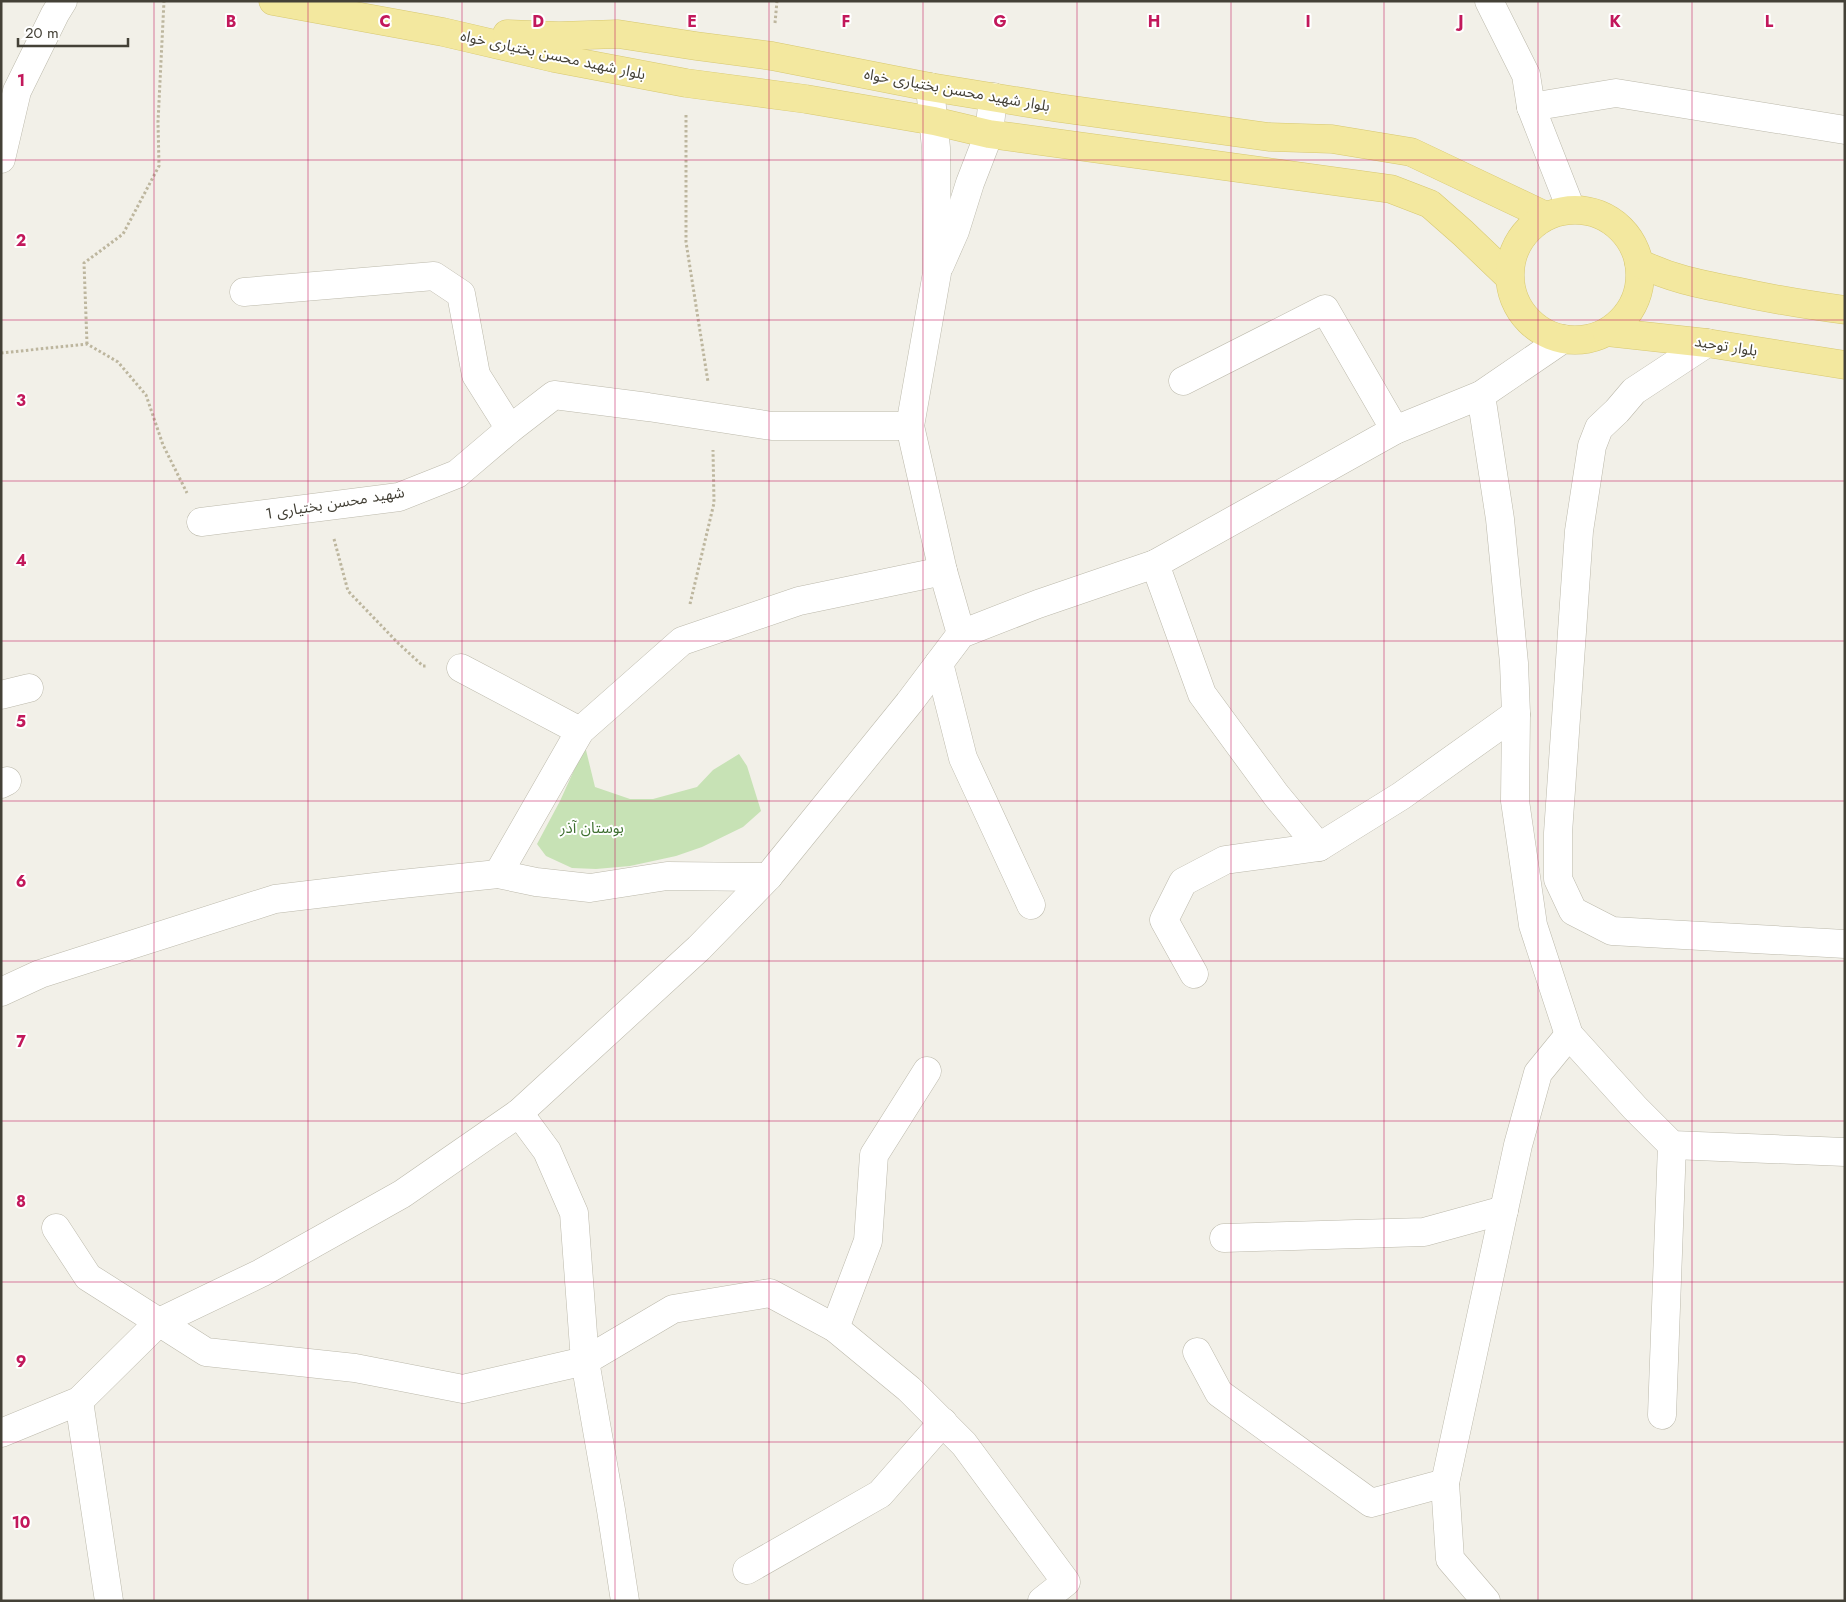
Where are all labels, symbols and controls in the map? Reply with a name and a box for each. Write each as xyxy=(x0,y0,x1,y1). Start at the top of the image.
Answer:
text: B xyxy=(226,10,236,33)
text: C xyxy=(379,10,391,33)
text: D xyxy=(532,10,544,33)
text: E xyxy=(687,10,697,33)
text: F xyxy=(842,10,850,33)
text: G xyxy=(993,10,1007,33)
text: H xyxy=(1148,10,1160,33)
text: I xyxy=(1305,10,1311,33)
text: J xyxy=(1455,10,1464,33)
text: K xyxy=(1609,10,1621,33)
text: L xyxy=(1765,10,1774,33)
scale bar xyxy=(18,15,128,47)
text: 20 m xyxy=(25,22,59,44)
street label: بلوار شهید محسن بختیاری خواه xyxy=(459,25,647,85)
street label: بلوار شهید محسن بختیاری خواه xyxy=(862,63,1052,117)
text: 1 xyxy=(17,69,25,92)
text: 2 xyxy=(16,229,26,252)
street label: بلوار توحید xyxy=(1693,330,1759,362)
text: 3 xyxy=(16,389,26,412)
street label: شهید محسن بختیاری 1 xyxy=(264,481,406,525)
text: 4 xyxy=(15,549,27,572)
text: 5 xyxy=(16,710,26,733)
park label: بوستان آذر xyxy=(559,817,624,839)
text: 6 xyxy=(16,870,26,893)
text: 7 xyxy=(16,1030,26,1053)
text: 8 xyxy=(16,1190,26,1213)
text: 9 xyxy=(16,1350,26,1373)
text: 10 xyxy=(12,1511,30,1534)

